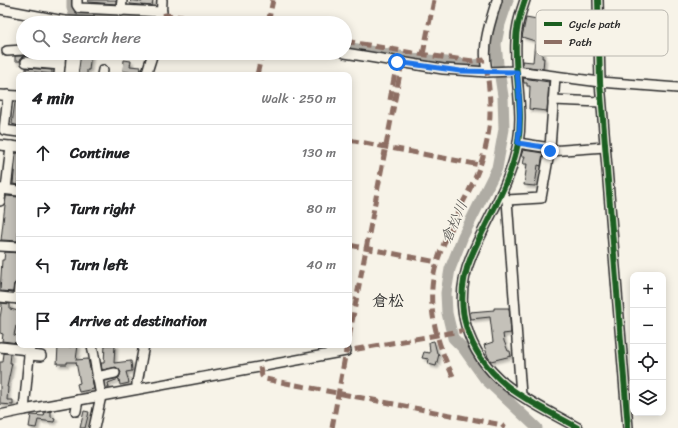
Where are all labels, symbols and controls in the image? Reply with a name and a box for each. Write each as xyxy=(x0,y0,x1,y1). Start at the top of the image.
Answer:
legend xyxy=(536,10,668,56)
text: Cycle path xyxy=(569,15,621,34)
search box xyxy=(16,16,352,60)
text: Search here xyxy=(62,25,141,51)
icon: search xyxy=(30,27,52,49)
text: Path xyxy=(569,33,592,52)
route start xyxy=(388,53,406,71)
text: 4 min xyxy=(32,83,74,113)
text: Walk · 250 m xyxy=(262,87,336,110)
text: Continue xyxy=(70,140,130,166)
text: 130 m xyxy=(302,141,336,164)
icon: ahead xyxy=(32,142,54,164)
route end xyxy=(541,142,559,160)
text: Turn right xyxy=(70,196,135,222)
water label: 倉松川 xyxy=(433,196,475,248)
text: 80 m xyxy=(307,197,336,220)
icon: right xyxy=(32,198,54,220)
text: Turn left xyxy=(70,252,128,278)
text: 40 m xyxy=(306,253,336,276)
icon: left xyxy=(32,254,54,276)
map controls xyxy=(630,272,666,416)
button: + xyxy=(630,272,666,308)
district label: 倉松 xyxy=(372,286,404,315)
text: Arrive at destination xyxy=(70,308,207,334)
button: − xyxy=(630,308,666,344)
icon: arrive xyxy=(32,310,54,332)
button: locate xyxy=(630,344,666,380)
button: layers xyxy=(630,380,666,416)

